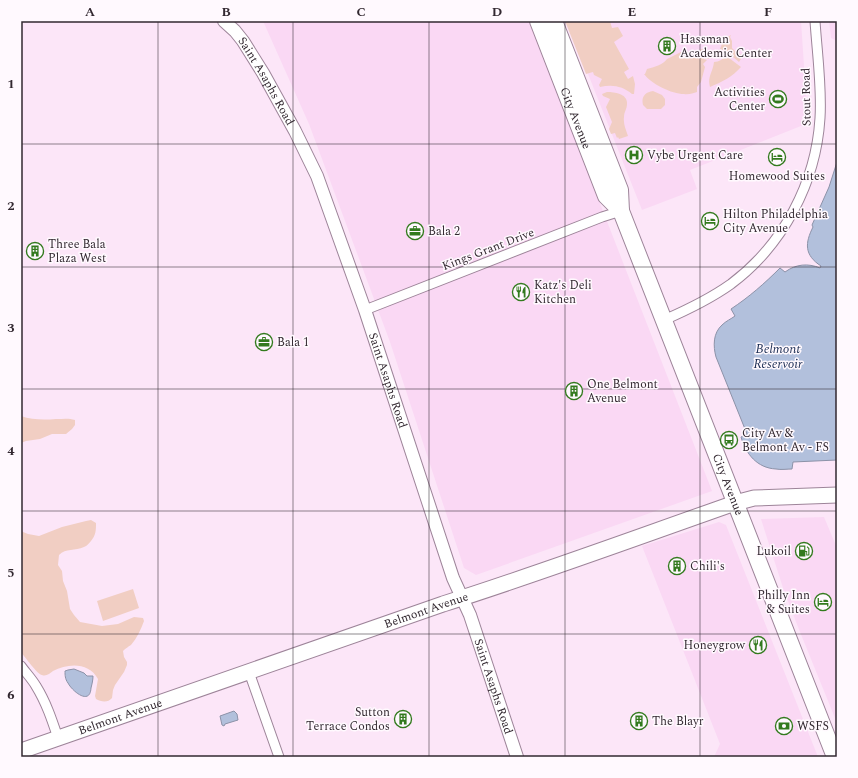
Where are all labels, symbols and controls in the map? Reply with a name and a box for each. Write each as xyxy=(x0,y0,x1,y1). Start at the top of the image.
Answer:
text: A xyxy=(85,2,95,22)
text: B xyxy=(221,2,231,22)
text: C xyxy=(356,2,366,22)
text: D xyxy=(492,2,502,22)
text: E xyxy=(628,2,637,22)
text: F xyxy=(764,2,772,22)
place label: Hassman Academic Center xyxy=(680,30,772,63)
street label: Saint Asaphs Road xyxy=(233,33,299,129)
building icon: Hassman Academic Center xyxy=(657,36,677,56)
street label: Stout Road xyxy=(796,67,817,126)
text: 1 xyxy=(7,74,15,94)
place label: Activities Center xyxy=(714,83,765,116)
street label: City Avenue xyxy=(555,84,596,152)
sports icon: Activities Center xyxy=(768,89,788,109)
hospital icon: Vybe Urgent Care xyxy=(624,145,644,165)
place label: Vybe Urgent Care xyxy=(647,146,743,165)
hotel icon: Homewood Suites xyxy=(767,147,787,167)
place label: Homewood Suites xyxy=(729,167,825,186)
text: 2 xyxy=(7,196,15,216)
place label: Hilton Philadelphia City Avenue xyxy=(723,205,828,238)
hotel icon: Hilton Philadelphia City Avenue xyxy=(700,211,720,231)
office icon: Bala 2 xyxy=(405,221,425,241)
place label: Bala 2 xyxy=(428,222,460,241)
street label: Kings Grant Drive xyxy=(439,223,537,276)
place label: Three Bala Plaza West xyxy=(48,235,106,268)
building icon: Three Bala Plaza West xyxy=(25,241,45,261)
place label: Katz's Deli Kitchen xyxy=(534,276,592,309)
restaurant icon: Katz's Deli Kitchen xyxy=(511,282,531,302)
text: 3 xyxy=(7,318,15,338)
street label: Saint Asaphs Road xyxy=(363,330,412,431)
office icon: Bala 1 xyxy=(254,332,274,352)
place label: Bala 1 xyxy=(277,333,309,352)
water label: Belmont Reservoir xyxy=(754,339,803,374)
place label: One Belmont Avenue xyxy=(587,375,658,408)
building icon: One Belmont Avenue xyxy=(564,381,584,401)
place label: City Av & Belmont Av - FS xyxy=(742,424,829,457)
bus stop icon: City Av & Belmont Av - FS xyxy=(719,430,739,450)
text: 4 xyxy=(7,441,15,461)
street label: City Avenue xyxy=(707,451,748,518)
fuel station icon: Lukoil xyxy=(794,541,814,561)
place label: Lukoil xyxy=(756,542,791,561)
building icon: Chili's xyxy=(667,556,687,576)
place label: Chili's xyxy=(690,557,725,576)
text: 5 xyxy=(7,563,15,583)
place label: Philly Inn & Suites xyxy=(757,586,810,619)
street label: Belmont Avenue xyxy=(382,587,471,634)
hotel icon: Philly Inn & Suites xyxy=(813,592,833,612)
restaurant icon: Honeygrow xyxy=(748,635,768,655)
street label: Saint Asaphs Road xyxy=(468,636,518,737)
place label: Honeygrow xyxy=(684,636,746,655)
text: 6 xyxy=(7,685,15,705)
street label: Belmont Avenue xyxy=(76,693,165,740)
place label: Sutton Terrace Condos xyxy=(306,703,390,736)
building icon: Sutton Terrace Condos xyxy=(393,709,413,729)
building icon: The Blayr xyxy=(629,711,649,731)
place label: The Blayr xyxy=(652,712,704,731)
bank icon: WSFS xyxy=(774,716,794,736)
place label: WSFS xyxy=(797,717,829,736)

